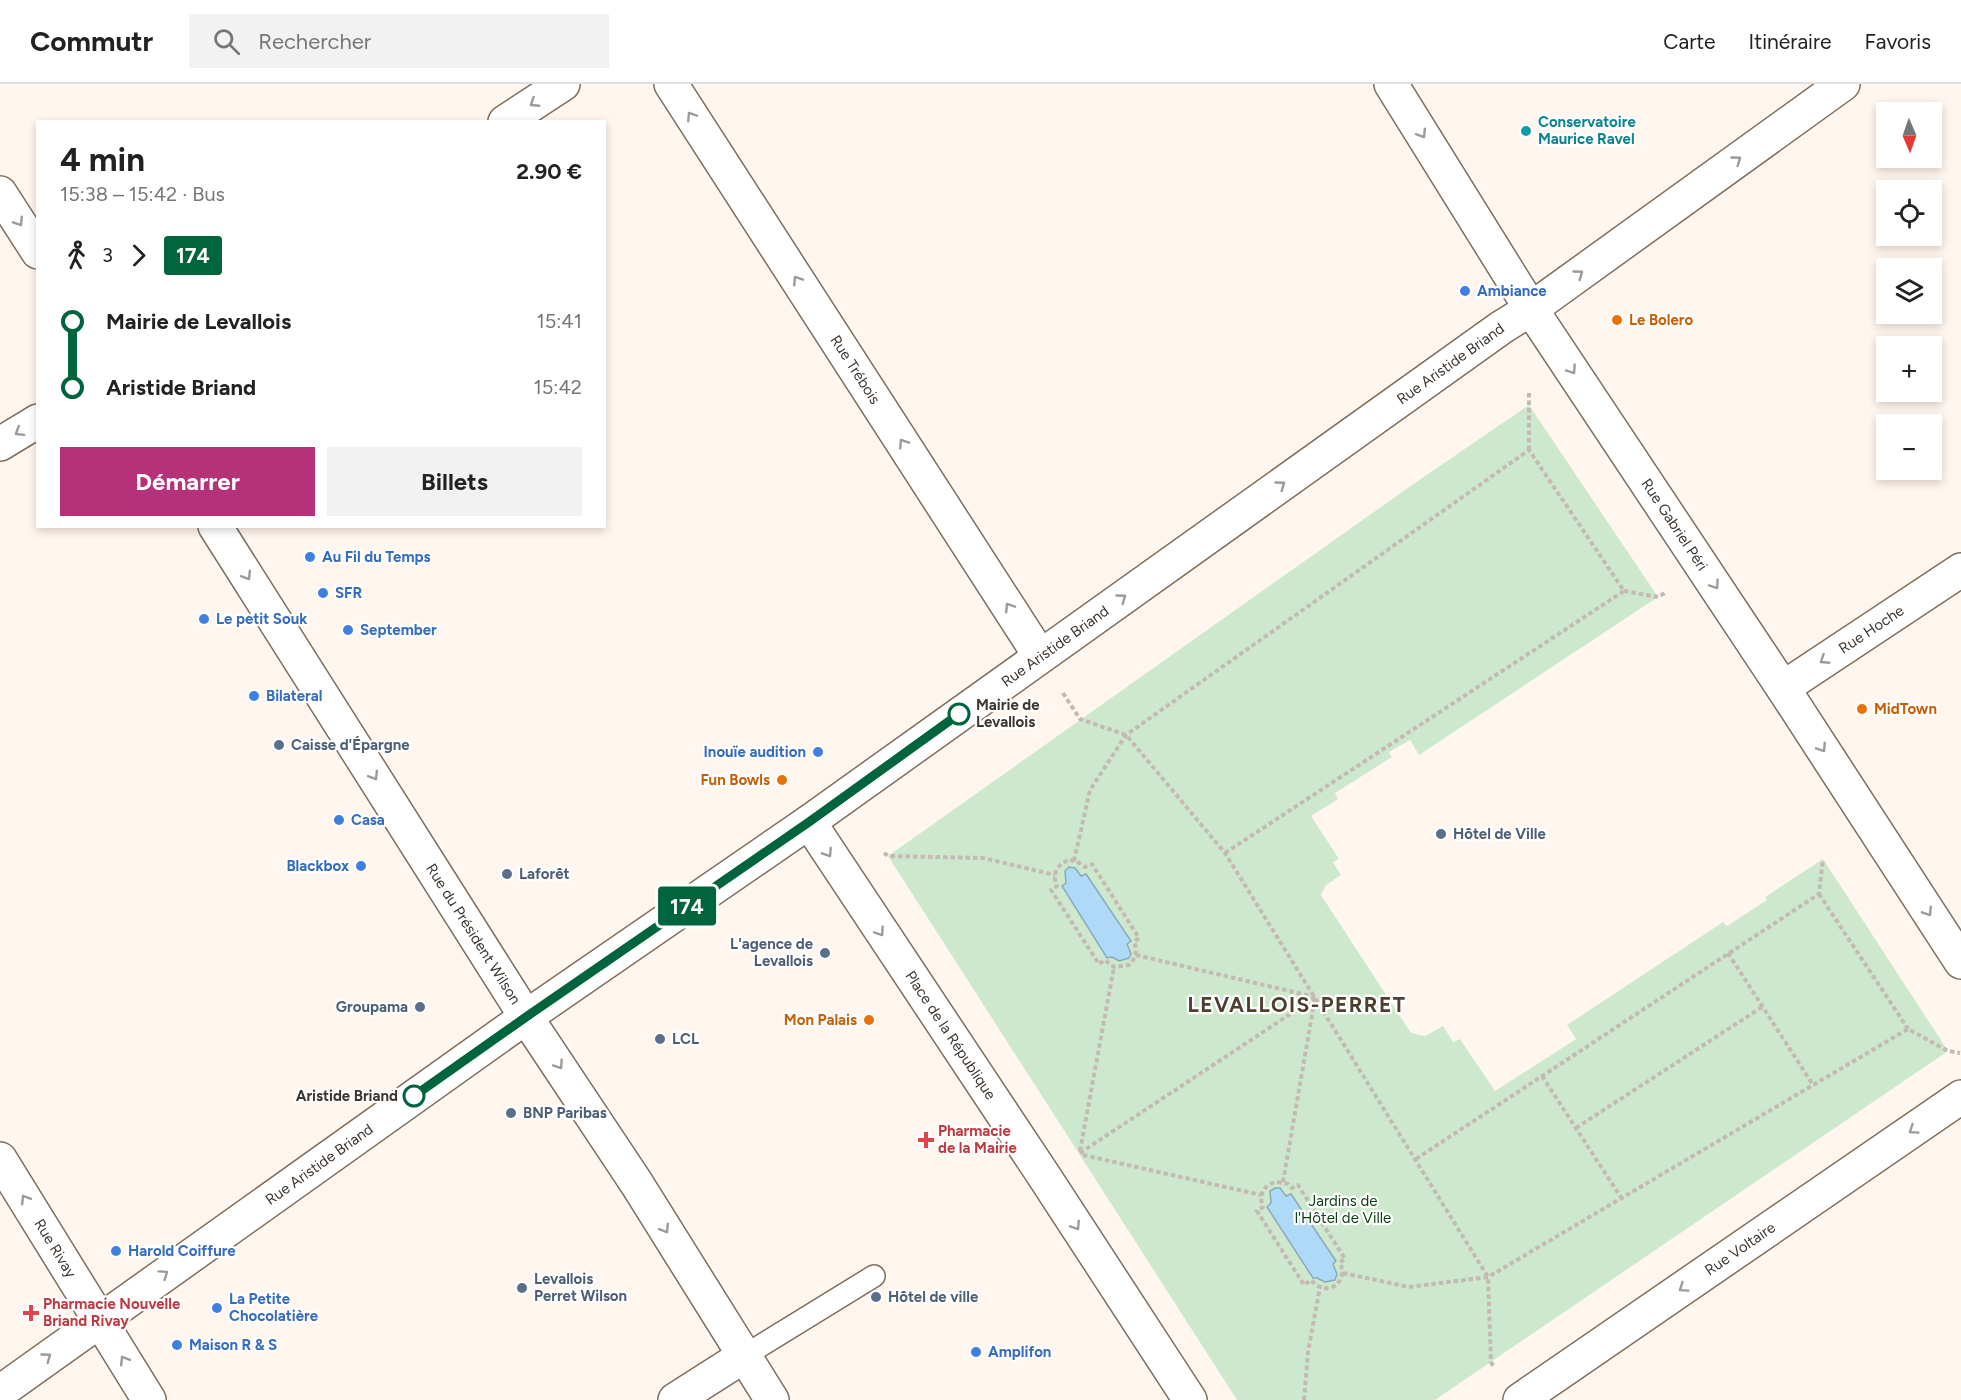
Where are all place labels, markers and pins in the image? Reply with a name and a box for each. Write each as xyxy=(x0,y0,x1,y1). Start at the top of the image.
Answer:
place label: Conservatoire Maurice Ravel xyxy=(1538,113,1636,148)
marker: Conservatoire Maurice Ravel xyxy=(1519,124,1533,138)
place label: Ambiance xyxy=(1477,282,1547,300)
marker: Ambiance xyxy=(1458,284,1472,298)
place label: Le Bolero xyxy=(1629,311,1694,329)
marker: Le Bolero xyxy=(1610,313,1624,327)
place label: Au Fil du Temps xyxy=(322,548,430,566)
marker: Au Fil du Temps xyxy=(303,550,317,564)
place label: SFR xyxy=(335,584,362,602)
marker: SFR xyxy=(316,586,330,600)
place label: Le petit Souk xyxy=(216,610,307,628)
marker: Le petit Souk xyxy=(197,612,211,626)
place label: September xyxy=(360,621,437,639)
marker: September xyxy=(341,623,355,637)
place label: Bilateral xyxy=(266,687,322,705)
marker: Bilateral xyxy=(247,689,261,703)
place label: Mairie de Levallois xyxy=(976,696,1040,731)
place label: MidTown xyxy=(1874,700,1937,718)
marker: MidTown xyxy=(1855,702,1869,716)
marker: Mairie de Levallois xyxy=(948,703,970,725)
place label: Caisse d'Épargne xyxy=(291,736,410,754)
marker: Caisse d'Épargne xyxy=(272,738,286,752)
place label: Inouïe audition xyxy=(704,743,806,761)
marker: Inouïe audition xyxy=(811,745,825,759)
place label: Fun Bowls xyxy=(700,771,770,789)
marker: Fun Bowls xyxy=(775,773,789,787)
place label: Casa xyxy=(351,811,385,829)
marker: Casa xyxy=(332,813,346,827)
place label: Hôtel de Ville xyxy=(1453,825,1546,843)
marker: Hôtel de Ville xyxy=(1434,827,1448,841)
place label: Blackbox xyxy=(286,857,349,875)
marker: Blackbox xyxy=(354,859,368,873)
place label: Laforêt xyxy=(519,865,570,883)
marker: Laforêt xyxy=(500,867,514,881)
place label: L'agence de Levallois xyxy=(730,935,814,970)
marker: L'agence de Levallois xyxy=(818,946,832,960)
place label: Groupama xyxy=(336,998,408,1016)
marker: Groupama xyxy=(413,1000,427,1014)
place label: Mon Palais xyxy=(784,1011,857,1029)
marker: Mon Palais xyxy=(862,1013,876,1027)
place label: LCL xyxy=(672,1030,699,1048)
marker: LCL xyxy=(653,1032,667,1046)
marker: Aristide Briand xyxy=(403,1085,425,1107)
place label: Aristide Briand xyxy=(296,1087,398,1105)
place label: BNP Paribas xyxy=(523,1104,607,1122)
marker: BNP Paribas xyxy=(504,1106,518,1120)
place label: Pharmacie de la Mairie xyxy=(938,1122,1017,1157)
marker: Pharmacie de la Mairie xyxy=(919,1133,933,1147)
place label: Harold Coiffure xyxy=(128,1242,236,1260)
marker: Harold Coiffure xyxy=(109,1244,123,1258)
place label: Levallois Perret Wilson xyxy=(534,1270,627,1305)
marker: Levallois Perret Wilson xyxy=(515,1281,529,1295)
place label: Hôtel de ville xyxy=(888,1288,979,1306)
place label: La Petite Chocolatière xyxy=(229,1290,319,1325)
marker: Hôtel de ville xyxy=(869,1290,883,1304)
place label: Pharmacie Nouvelle Briand Rivay xyxy=(43,1295,181,1330)
marker: La Petite Chocolatière xyxy=(210,1301,224,1315)
marker: Pharmacie Nouvelle Briand Rivay xyxy=(24,1306,38,1320)
place label: Maison R & S xyxy=(189,1336,277,1354)
marker: Maison R & S xyxy=(170,1338,184,1352)
place label: Amplifon xyxy=(988,1343,1051,1361)
marker: Amplifon xyxy=(969,1345,983,1359)

